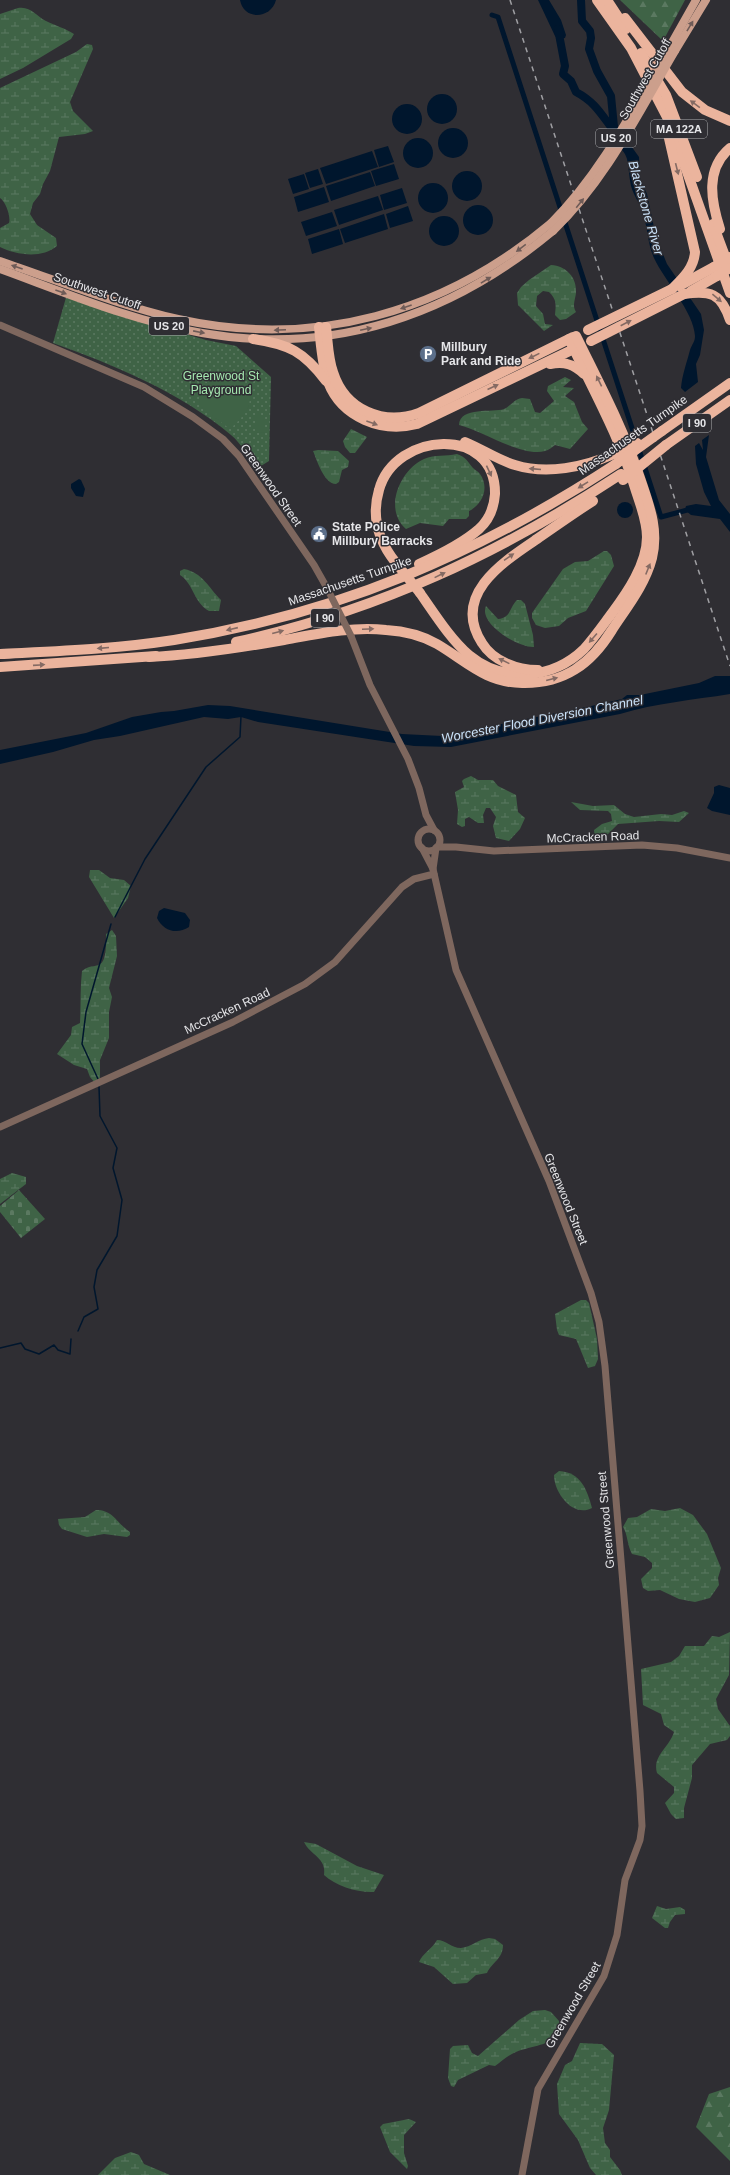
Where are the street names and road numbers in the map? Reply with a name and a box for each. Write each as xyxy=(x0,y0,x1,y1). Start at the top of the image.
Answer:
street label: Southwest Cutoff xyxy=(616,35,674,122)
road number: MA 122A xyxy=(651,120,707,138)
road number: US 20 xyxy=(596,129,636,147)
street label: Southwest Cutoff xyxy=(52,270,143,313)
road number: US 20 xyxy=(149,317,189,335)
street label: Massachusetts Turnpike xyxy=(576,392,690,478)
road number: I 90 xyxy=(683,414,711,432)
street label: Greenwood Street xyxy=(237,441,305,529)
street label: Massachusetts Turnpike xyxy=(287,553,414,609)
road number: I 90 xyxy=(311,609,339,627)
street label: McCracken Road xyxy=(546,828,640,846)
street label: McCracken Road xyxy=(182,985,272,1037)
street label: Greenwood Street xyxy=(541,1151,591,1247)
street label: Greenwood Street xyxy=(595,1470,617,1569)
street label: Greenwood Street xyxy=(543,1959,604,2051)

